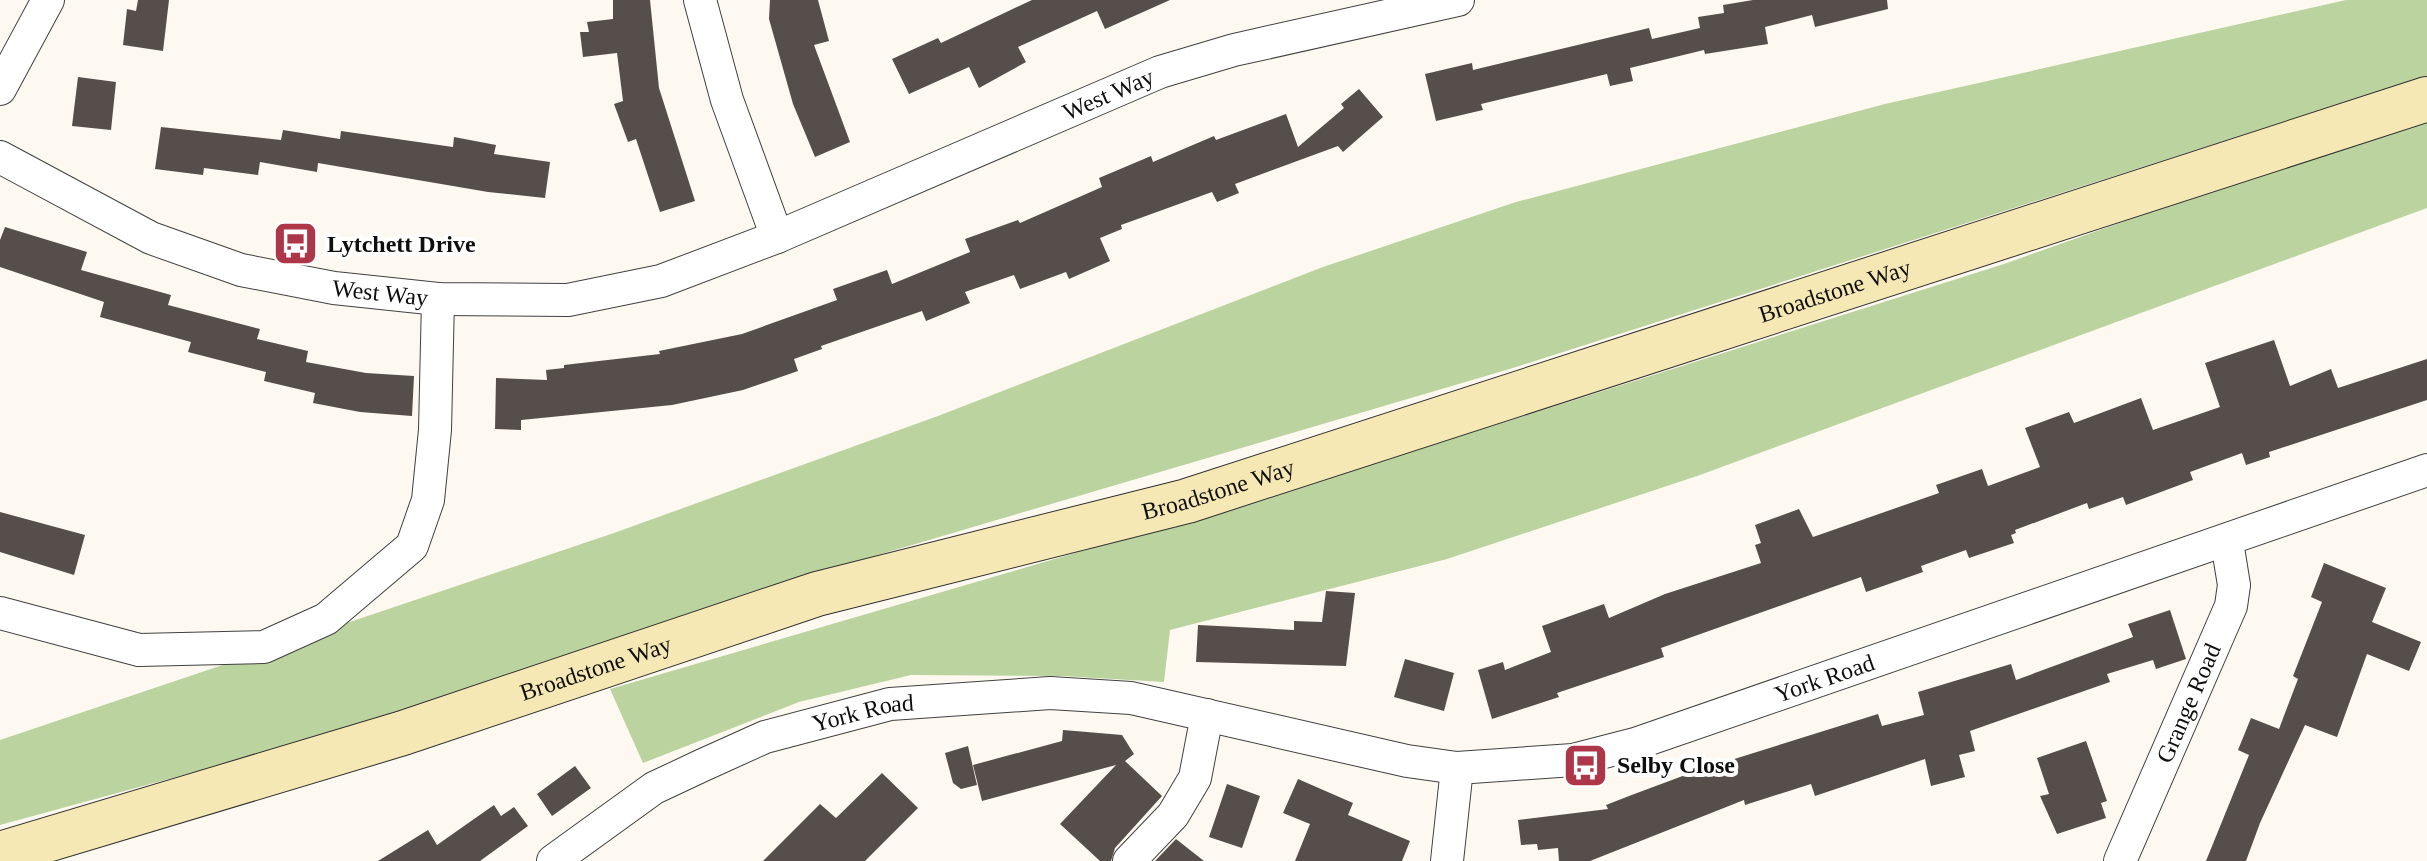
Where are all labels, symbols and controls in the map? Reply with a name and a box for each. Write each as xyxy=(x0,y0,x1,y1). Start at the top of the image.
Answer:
street label: West Way xyxy=(1059,63,1158,125)
bus stop icon: Lytchett Drive xyxy=(272,220,320,268)
place label: Lytchett Drive xyxy=(327,231,476,257)
street label: Broadstone Way xyxy=(1756,254,1914,328)
street label: West Way xyxy=(331,275,429,311)
street label: Broadstone Way xyxy=(1139,454,1298,525)
street label: Broadstone Way xyxy=(516,631,675,706)
street label: Grange Road xyxy=(2151,640,2226,767)
street label: York Road xyxy=(1771,649,1878,708)
street label: York Road xyxy=(809,689,915,737)
bus stop icon: Selby Close xyxy=(1562,741,1610,789)
place label: Selby Close xyxy=(1617,752,1735,778)

